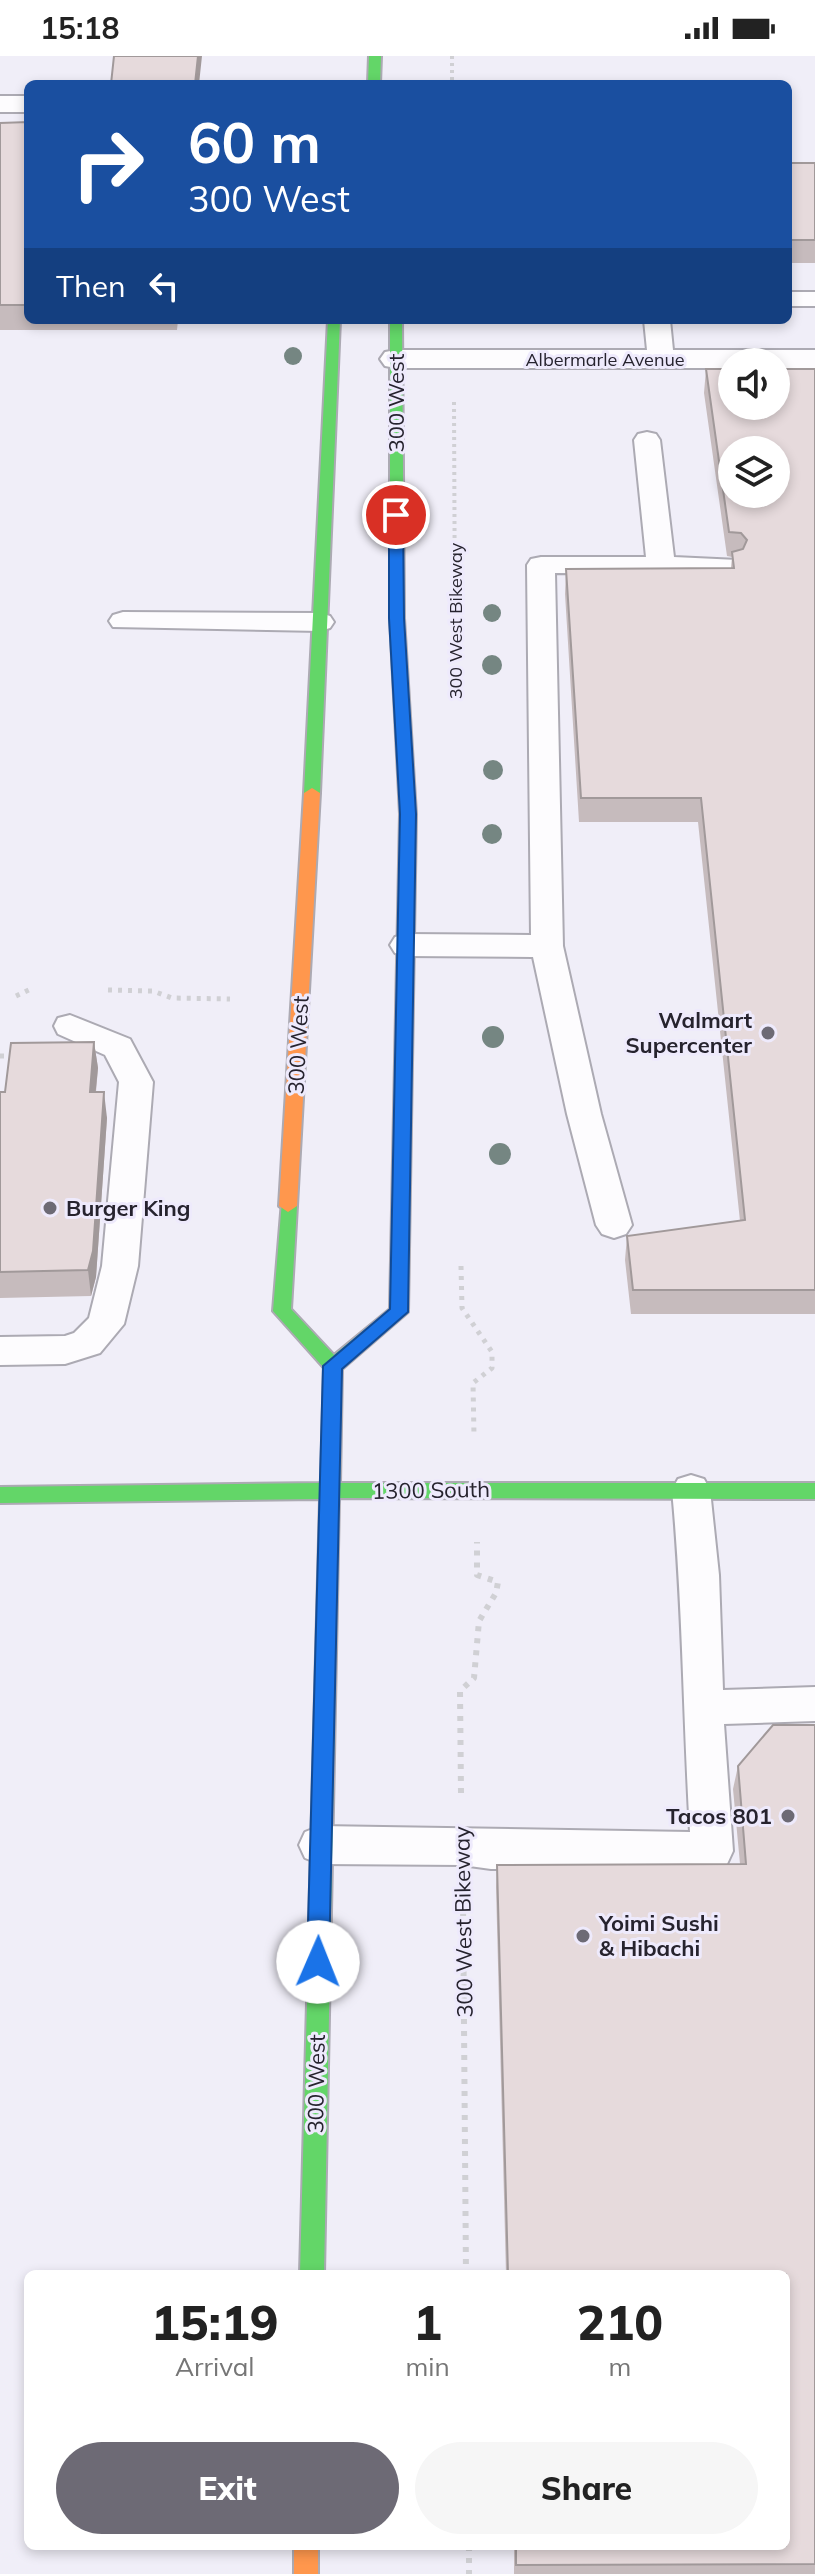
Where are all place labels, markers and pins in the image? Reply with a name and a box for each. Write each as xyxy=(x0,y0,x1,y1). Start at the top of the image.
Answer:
pin xyxy=(362,481,430,549)
place label: Walmart Supercenter xyxy=(625,1006,752,1059)
marker: Walmart Supercenter xyxy=(759,1024,777,1042)
place label: Burger King xyxy=(66,1194,191,1222)
marker: Burger King xyxy=(41,1199,59,1217)
place label: Tacos 801 xyxy=(666,1802,772,1830)
marker: Tacos 801 xyxy=(779,1807,797,1825)
place label: Yoimi Sushi & Hibachi xyxy=(598,1909,719,1962)
marker: Yoimi Sushi & Hibachi xyxy=(574,1927,592,1945)

